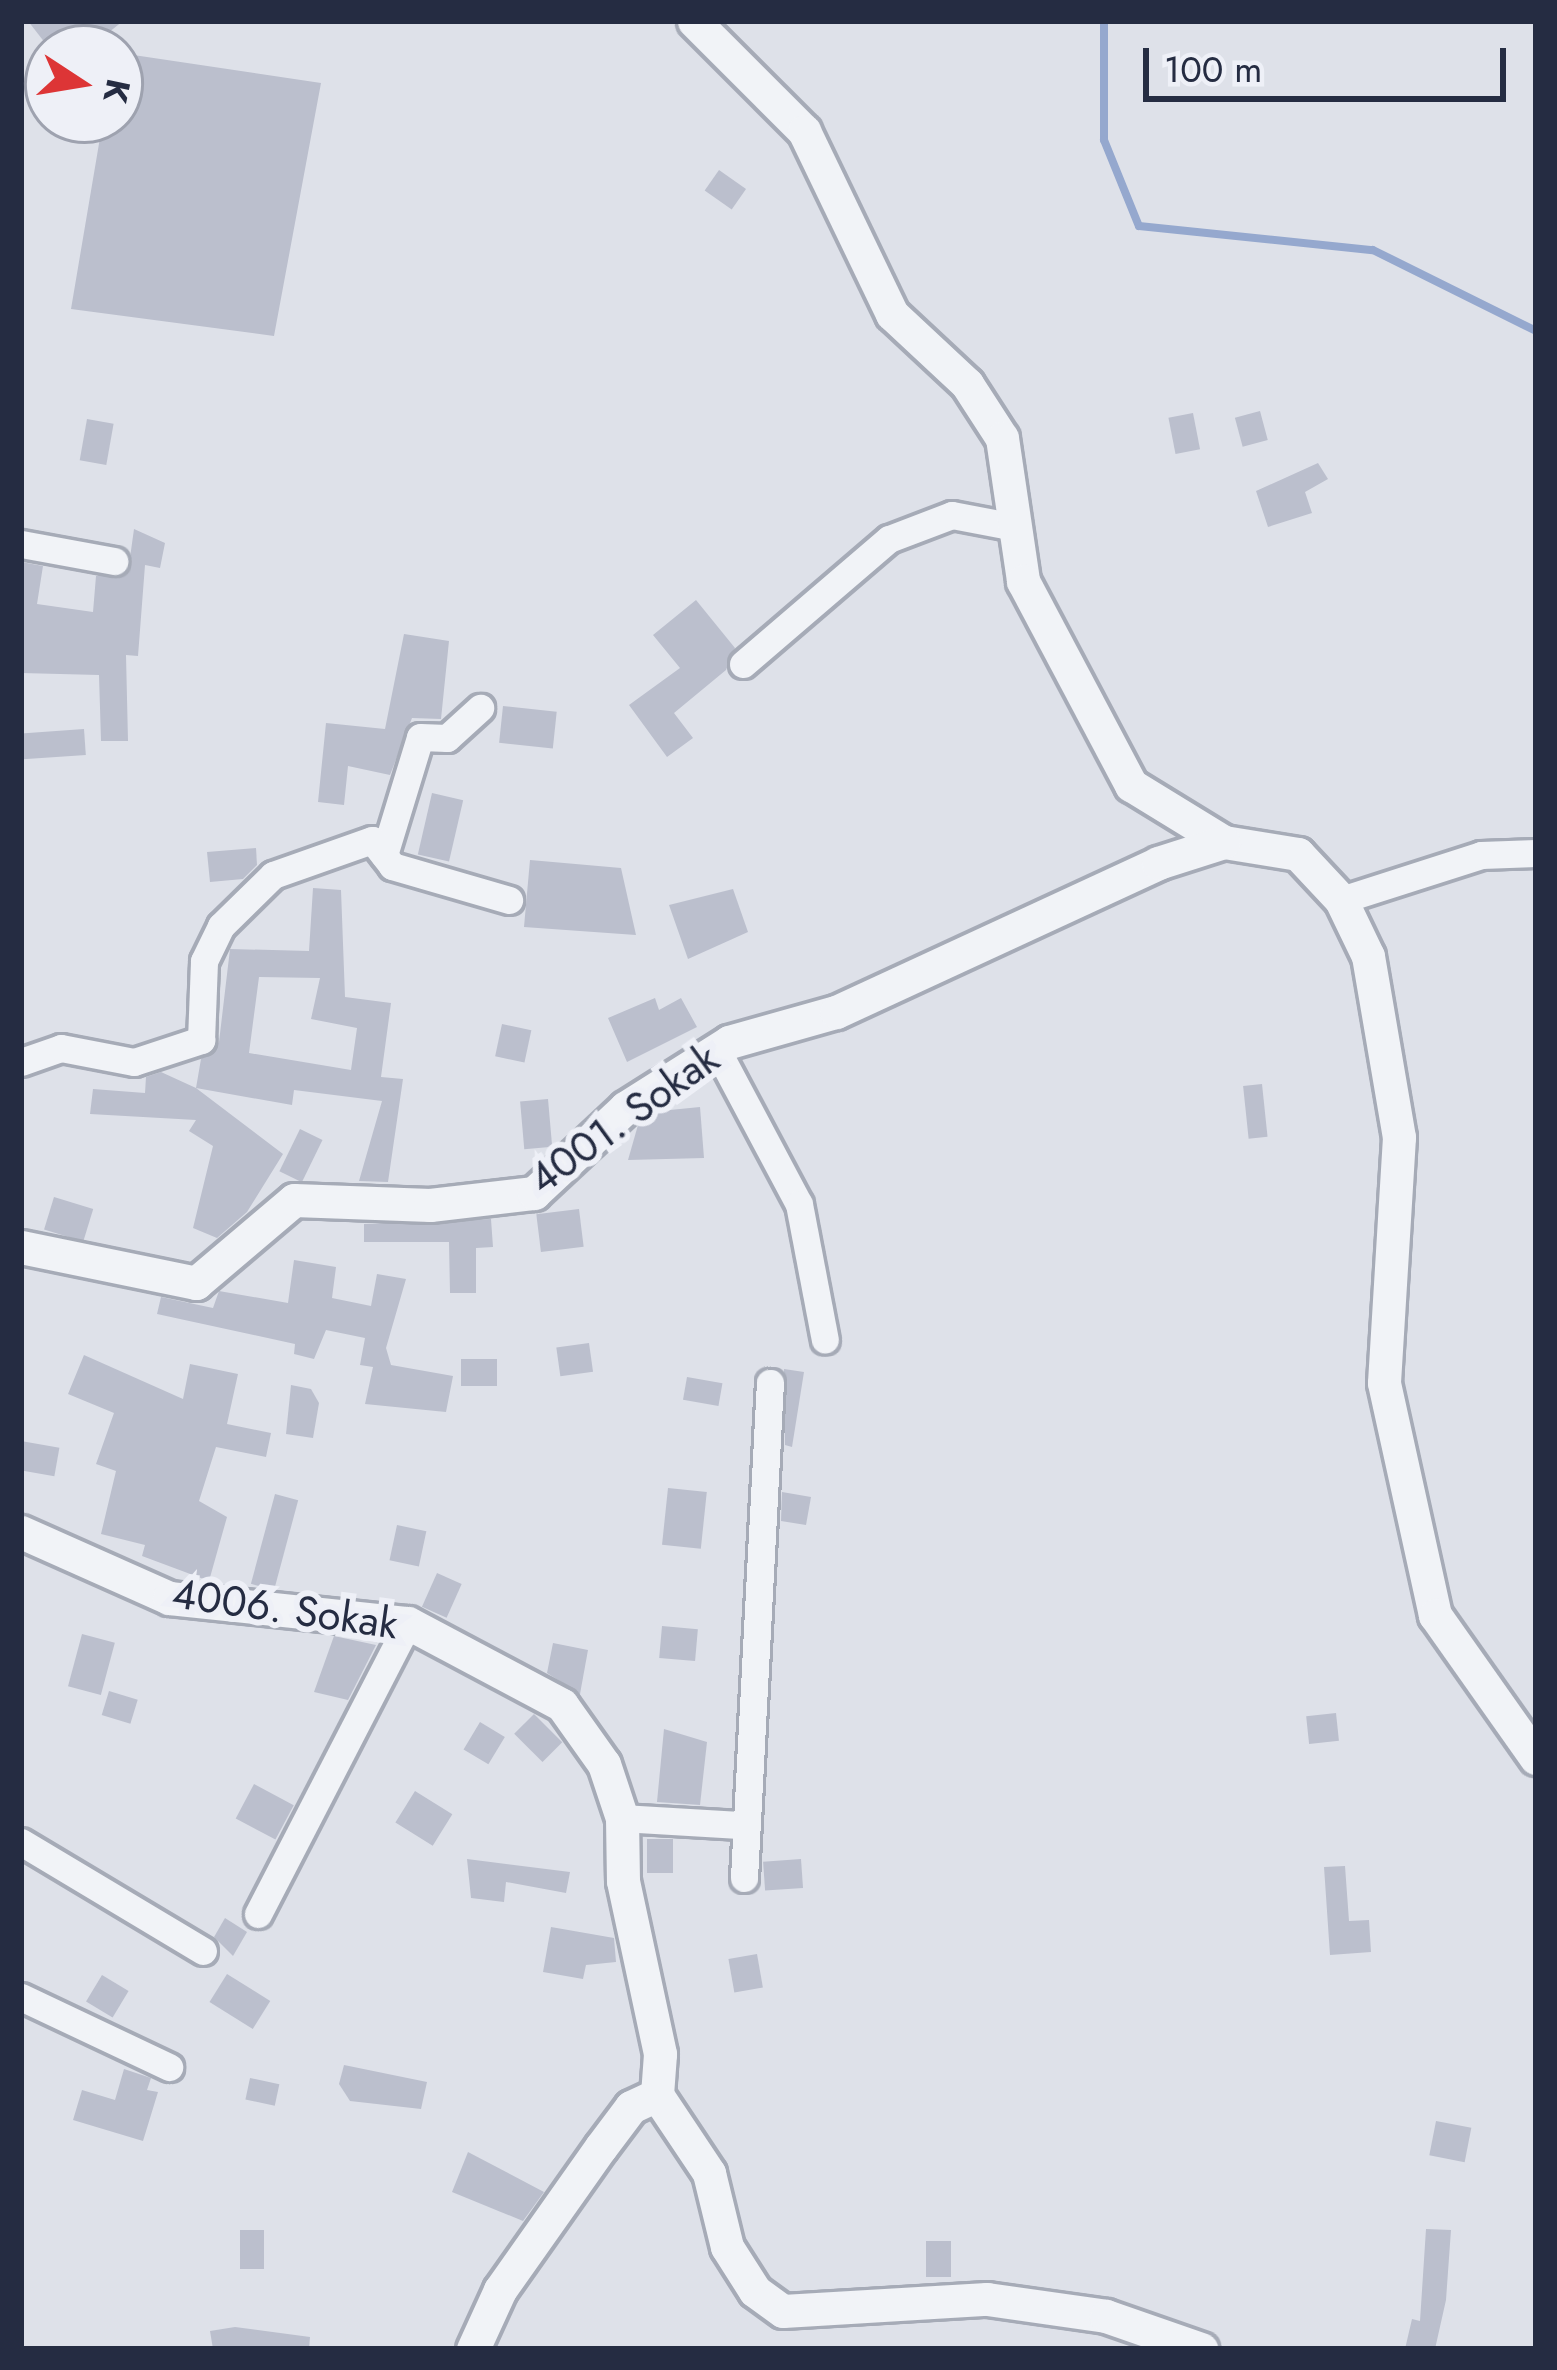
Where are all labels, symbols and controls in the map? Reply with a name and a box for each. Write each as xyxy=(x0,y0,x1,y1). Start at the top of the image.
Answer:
north arrow xyxy=(24,24,144,144)
scale bar xyxy=(1149,24,1512,98)
text: 100 m xyxy=(1164,43,1262,95)
text: K xyxy=(91,75,142,107)
street label: 4001. Sokak xyxy=(519,1033,729,1205)
street label: 4006. Sokak xyxy=(169,1568,401,1650)

